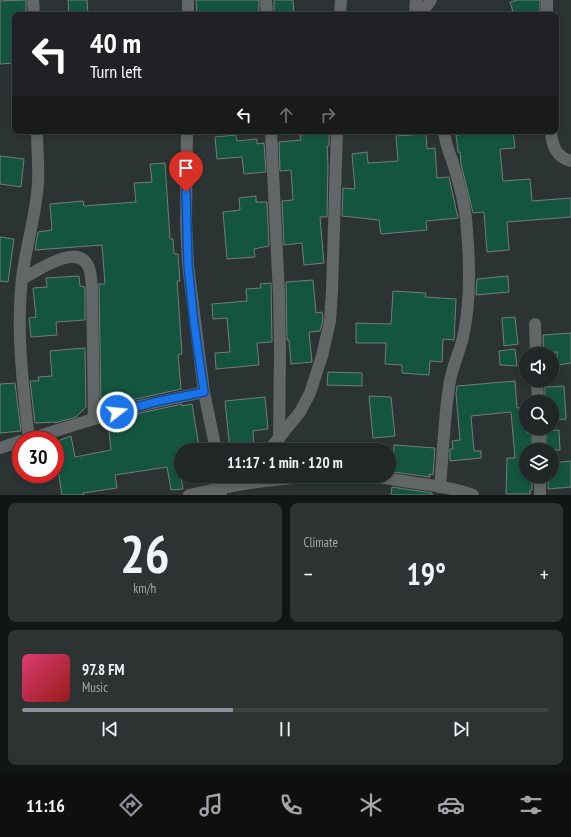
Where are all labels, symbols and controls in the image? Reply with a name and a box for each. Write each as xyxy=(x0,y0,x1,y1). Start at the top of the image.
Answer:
text: 40 m xyxy=(90,24,141,61)
icon: left xyxy=(24,28,76,80)
text: Turn left xyxy=(90,60,142,83)
icon: left xyxy=(233,104,255,126)
icon: ahead xyxy=(275,104,297,126)
icon: right xyxy=(317,104,339,126)
pin xyxy=(169,151,203,192)
icon: arrive xyxy=(175,157,197,179)
map controls xyxy=(519,347,559,483)
button: sound xyxy=(519,347,559,387)
position arrow xyxy=(96,391,138,433)
button: search xyxy=(519,395,559,435)
speed limit sign: 30 xyxy=(12,431,64,483)
button: layers xyxy=(519,443,559,483)
text: 11:17 · 1 min · 120 m xyxy=(227,453,343,472)
text: 26 xyxy=(120,520,170,587)
text: Climate xyxy=(304,534,338,551)
text: 19° xyxy=(406,554,446,593)
text: − xyxy=(304,560,313,588)
text: + xyxy=(540,560,549,588)
text: km/h xyxy=(133,580,156,597)
text: 97.8 FM xyxy=(82,660,125,679)
text: Music xyxy=(82,679,108,696)
icon: previous xyxy=(99,718,121,740)
icon: pause xyxy=(274,718,296,740)
icon: next xyxy=(450,718,472,740)
icon: directions xyxy=(117,791,145,819)
icon: music xyxy=(197,791,225,819)
icon: phone xyxy=(277,791,305,819)
icon: climate xyxy=(357,791,385,819)
icon: car xyxy=(437,791,465,819)
icon: filters xyxy=(517,791,545,819)
text: 11:16 xyxy=(26,794,65,817)

